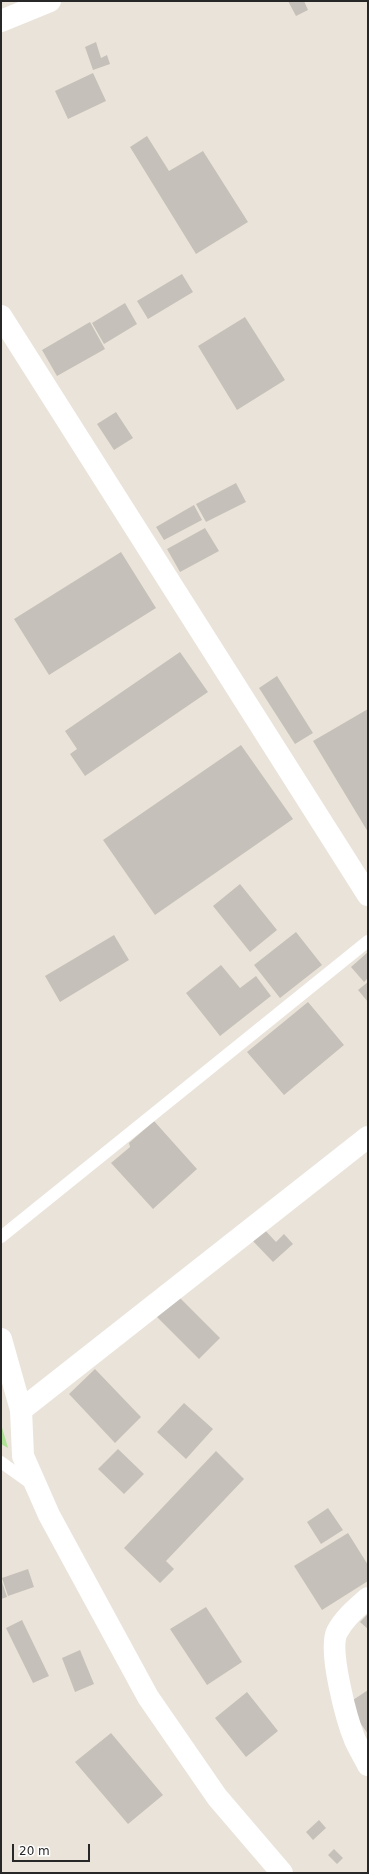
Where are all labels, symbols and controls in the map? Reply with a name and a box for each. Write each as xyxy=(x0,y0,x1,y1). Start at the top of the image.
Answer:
scale bar xyxy=(14,1836,92,1862)
text: 20 m xyxy=(19,1844,50,1858)

